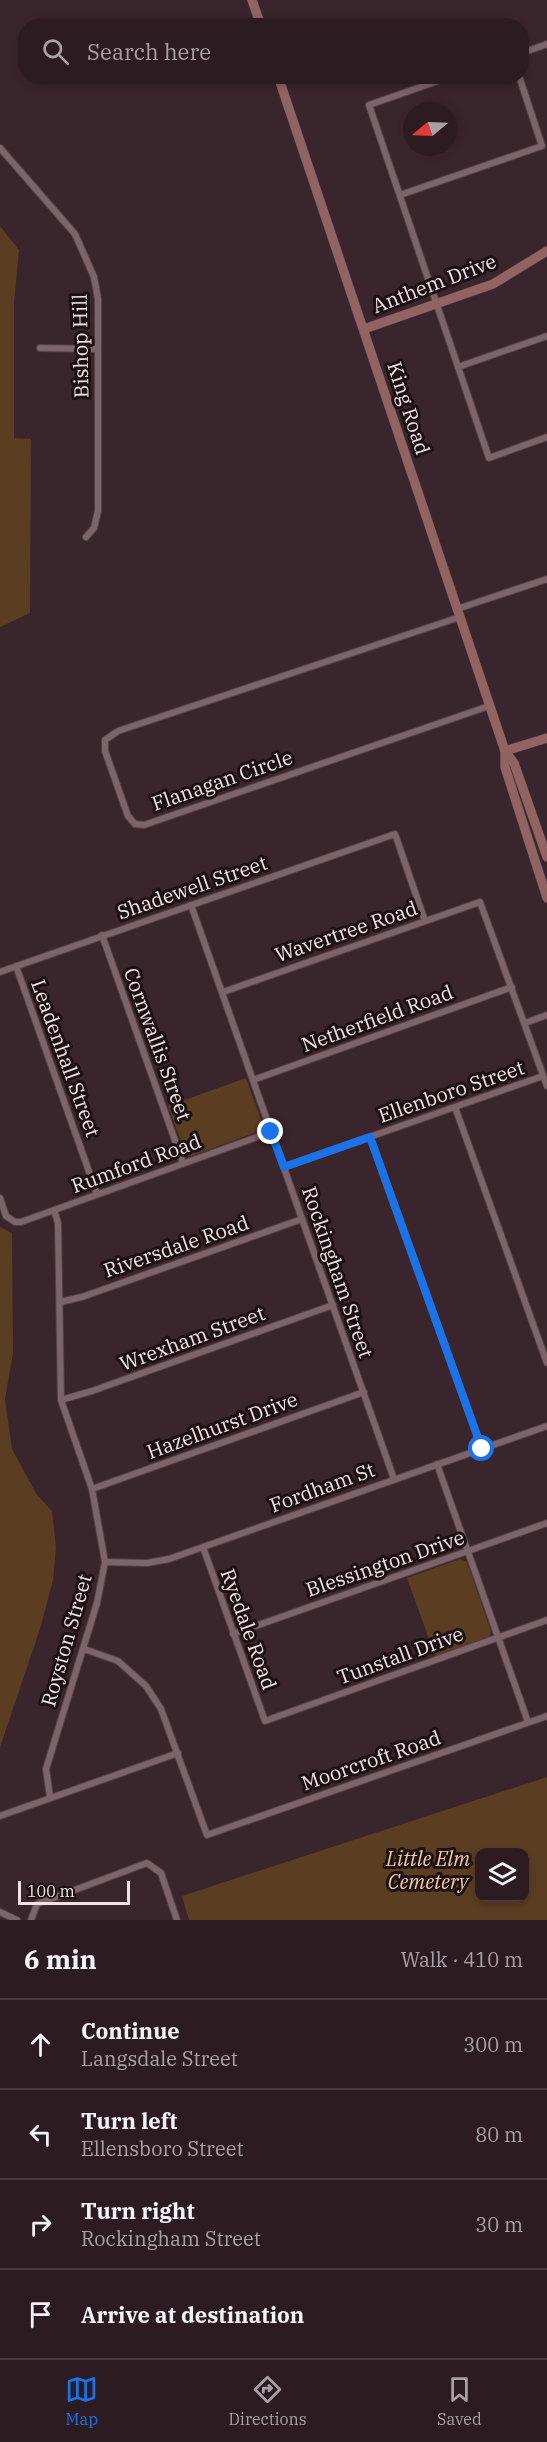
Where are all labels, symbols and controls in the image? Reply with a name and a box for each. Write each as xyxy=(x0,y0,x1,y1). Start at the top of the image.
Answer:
search box xyxy=(18,18,529,84)
icon: search xyxy=(39,35,72,68)
text: Search here xyxy=(87,37,211,66)
north arrow xyxy=(403,102,457,156)
street label: Anthem Drive xyxy=(368,247,500,319)
street label: Bishop Hill xyxy=(66,294,94,398)
street label: King Road xyxy=(381,358,437,458)
street label: Flanagan Circle xyxy=(148,743,296,817)
street label: Shadewell Street xyxy=(113,849,271,925)
street label: Wavertree Road xyxy=(271,894,421,968)
street label: Cornwallis Street xyxy=(118,964,198,1124)
street label: Leadenhall Street xyxy=(25,976,107,1140)
street label: Netherfield Road xyxy=(297,978,457,1058)
street label: Ellenboro Street xyxy=(374,1053,528,1129)
route end xyxy=(257,1118,283,1144)
street label: Rumford Road xyxy=(67,1127,205,1199)
street label: Rockingham Street xyxy=(296,1183,380,1361)
street label: Riversdale Road xyxy=(100,1209,252,1283)
street label: Wrexham Street xyxy=(116,1299,268,1377)
street label: Hazelhurst Drive xyxy=(143,1385,301,1465)
route start xyxy=(468,1435,494,1461)
street label: Fordham St xyxy=(266,1456,378,1518)
street label: Blessington Drive xyxy=(302,1523,468,1603)
street label: Ryedale Road xyxy=(215,1565,283,1693)
street label: Royston Street xyxy=(34,1571,98,1709)
street label: Tunstall Drive xyxy=(333,1620,467,1690)
street label: Moorcroft Road xyxy=(298,1724,444,1796)
park label: Little Elm Cemetery xyxy=(385,1845,470,1895)
map controls xyxy=(475,1848,529,1902)
button: layers xyxy=(475,1848,529,1902)
scale bar xyxy=(18,1878,130,1906)
text: 100 m xyxy=(27,1881,75,1901)
text: 6 min xyxy=(24,1942,97,1976)
text: Walk · 410 m xyxy=(401,1946,523,1973)
text: Continue xyxy=(81,2016,180,2045)
icon: ahead xyxy=(24,2028,57,2061)
text: 300 m xyxy=(463,2031,523,2058)
text: Langsdale Street xyxy=(81,2045,238,2072)
text: Turn left xyxy=(81,2106,177,2135)
icon: left xyxy=(24,2118,57,2151)
text: 80 m xyxy=(475,2121,523,2148)
text: Ellensboro Street xyxy=(81,2135,243,2162)
text: Turn right xyxy=(81,2196,195,2225)
icon: right xyxy=(24,2208,57,2241)
text: 30 m xyxy=(475,2211,523,2238)
text: Rockingham Street xyxy=(81,2225,261,2252)
icon: arrive xyxy=(24,2298,57,2331)
text: Arrive at destination xyxy=(81,2300,304,2329)
tab: Map xyxy=(65,2373,98,2429)
tab: Directions xyxy=(229,2373,307,2429)
tab: Saved xyxy=(437,2373,482,2429)

